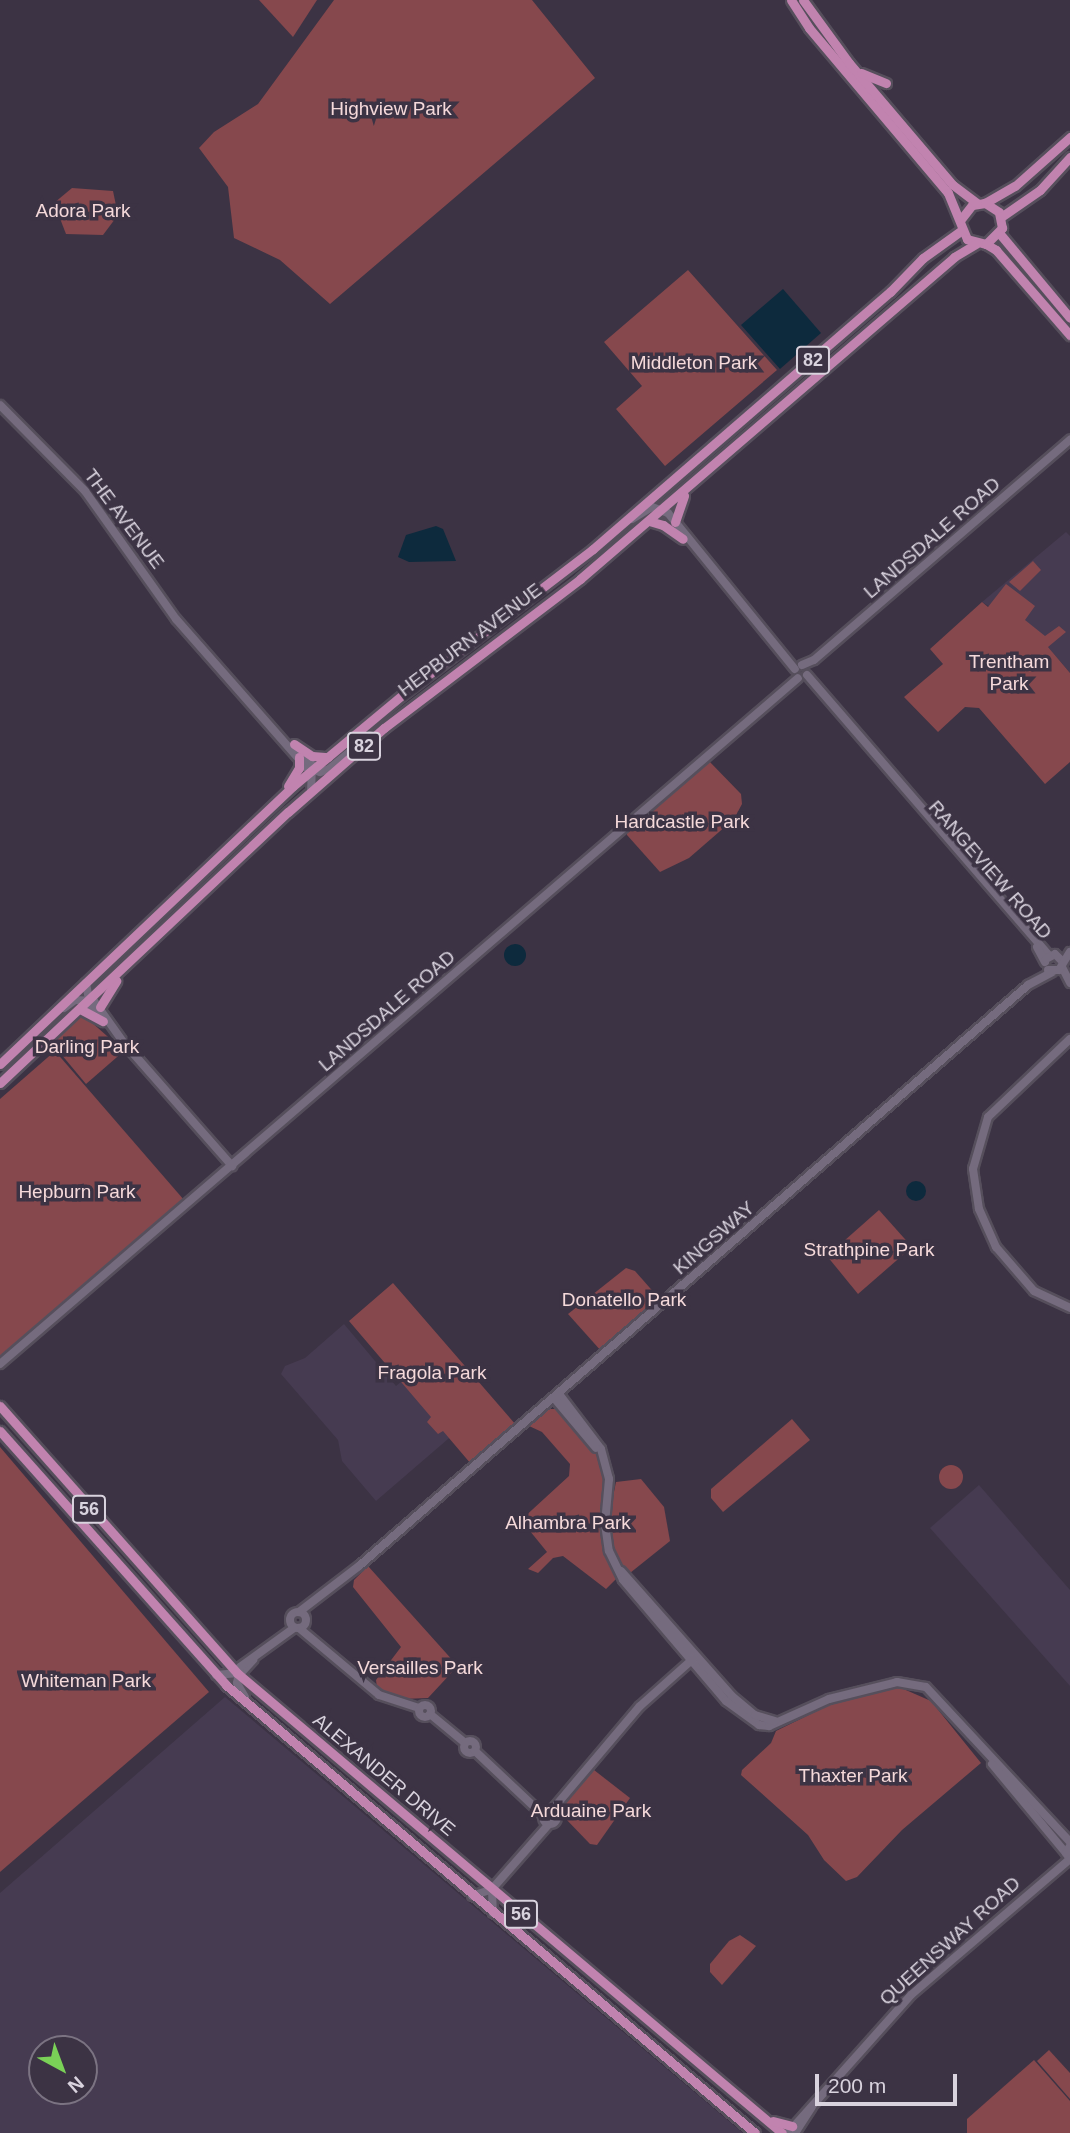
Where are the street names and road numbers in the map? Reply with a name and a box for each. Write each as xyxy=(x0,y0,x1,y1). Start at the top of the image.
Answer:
road number: 82 xyxy=(796,346,830,374)
street label: THE AVENUE xyxy=(79,464,169,574)
street label: LANDSDALE ROAD xyxy=(859,473,1005,603)
street label: HEPBURN AVENUE xyxy=(393,578,547,702)
road number: 82 xyxy=(346,732,382,760)
street label: RANGEVIEW ROAD xyxy=(924,796,1056,944)
street label: LANDSDALE ROAD xyxy=(314,946,460,1076)
street label: KINGSWAY xyxy=(669,1196,759,1280)
road number: 56 xyxy=(72,1494,106,1524)
street label: ALEXANDER DRIVE xyxy=(308,1709,460,1841)
street label: QUEENSWAY ROAD xyxy=(875,1872,1025,2010)
road number: 56 xyxy=(504,1900,538,1928)

